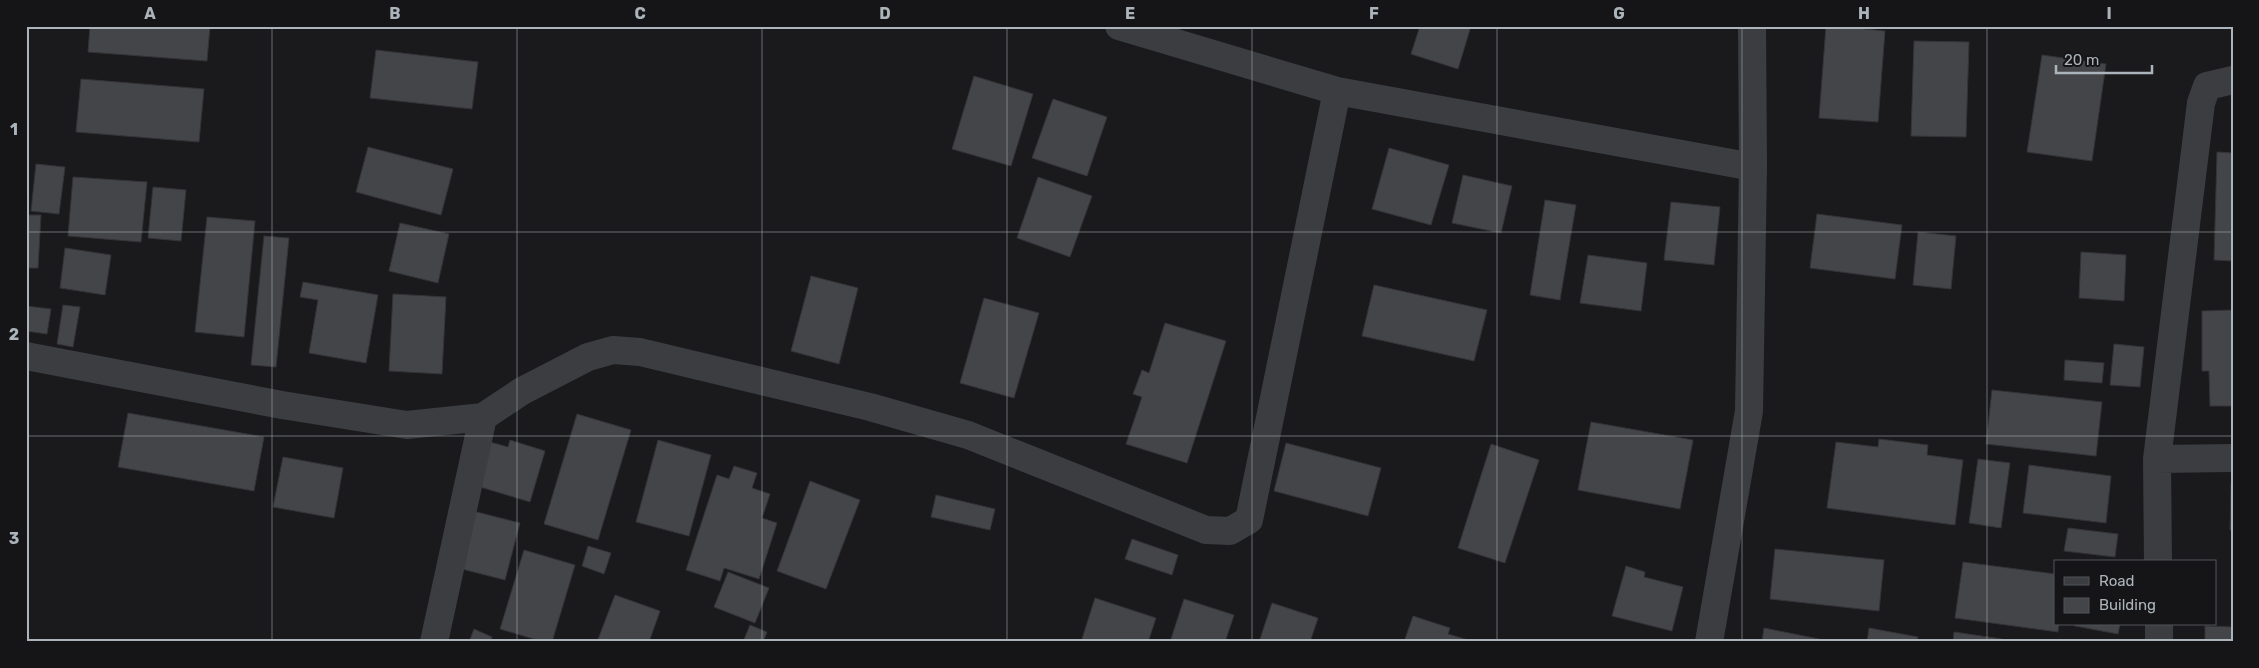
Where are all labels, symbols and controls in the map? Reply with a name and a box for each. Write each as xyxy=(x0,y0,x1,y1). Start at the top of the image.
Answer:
text: A xyxy=(144,4,156,23)
text: B xyxy=(389,4,401,23)
text: C xyxy=(634,4,646,23)
text: D xyxy=(879,4,891,23)
text: E xyxy=(1125,4,1135,23)
text: F xyxy=(1369,4,1379,23)
text: G xyxy=(1613,4,1625,23)
text: H xyxy=(1858,4,1870,23)
text: I xyxy=(2106,4,2112,23)
scale bar xyxy=(2056,42,2153,74)
text: 20 m xyxy=(2064,51,2099,69)
text: 1 xyxy=(10,120,18,139)
text: 2 xyxy=(9,325,19,344)
text: 3 xyxy=(9,529,19,548)
legend xyxy=(2054,560,2216,626)
text: Road xyxy=(2099,572,2135,590)
text: Building xyxy=(2099,596,2156,614)

